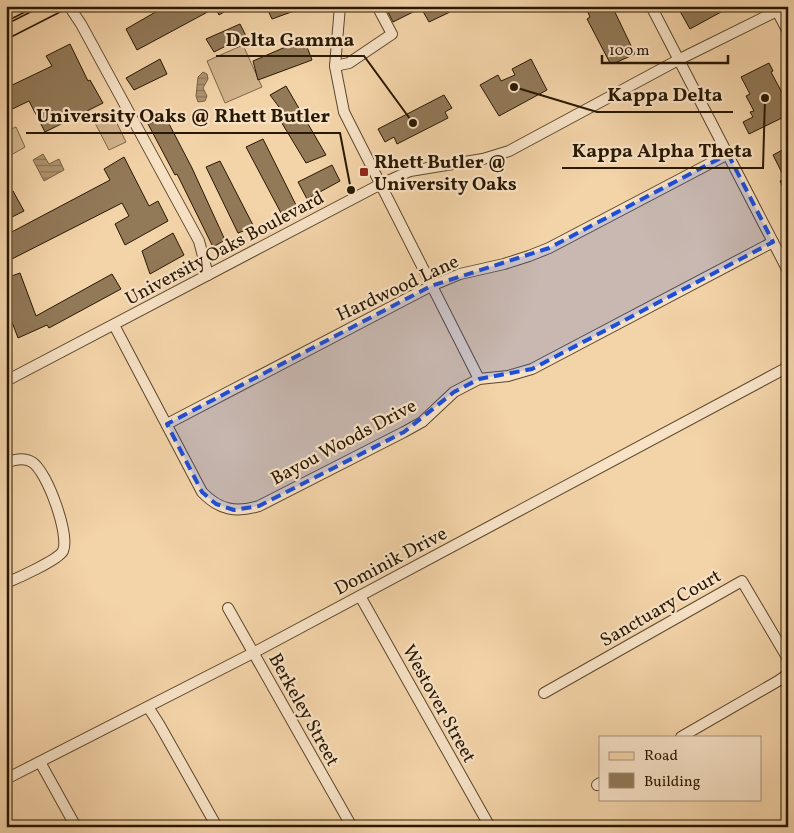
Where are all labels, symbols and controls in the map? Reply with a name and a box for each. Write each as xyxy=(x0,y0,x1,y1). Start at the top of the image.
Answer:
callout: Delta Gamma xyxy=(216,21,364,56)
text: Delta Gamma xyxy=(226,27,355,55)
scale bar xyxy=(602,32,728,64)
text: 100 m xyxy=(609,41,649,62)
callout: Kappa Delta xyxy=(597,77,733,112)
text: Kappa Delta xyxy=(607,82,723,110)
callout: University Oaks @ Rhett Butler xyxy=(26,98,340,133)
text: University Oaks @ Rhett Butler xyxy=(36,103,330,131)
callout: Kappa Alpha Theta xyxy=(562,133,763,168)
text: Kappa Alpha Theta xyxy=(572,138,752,166)
place label: Rhett Butler @ University Oaks xyxy=(374,150,517,198)
marker: Rhett Butler @ University Oaks xyxy=(358,166,370,178)
street label: University Oaks Boulevard xyxy=(121,185,329,312)
street label: Hardwood Lane xyxy=(332,249,463,329)
street label: Bayou Woods Drive xyxy=(266,393,421,492)
street label: Dominik Drive xyxy=(330,521,452,602)
street label: Sanctuary Court xyxy=(596,563,727,654)
street label: Westover Street xyxy=(395,640,482,768)
street label: Berkeley Street xyxy=(261,649,345,772)
legend xyxy=(599,736,762,800)
text: Road xyxy=(644,746,678,767)
text: Building xyxy=(644,772,701,793)

